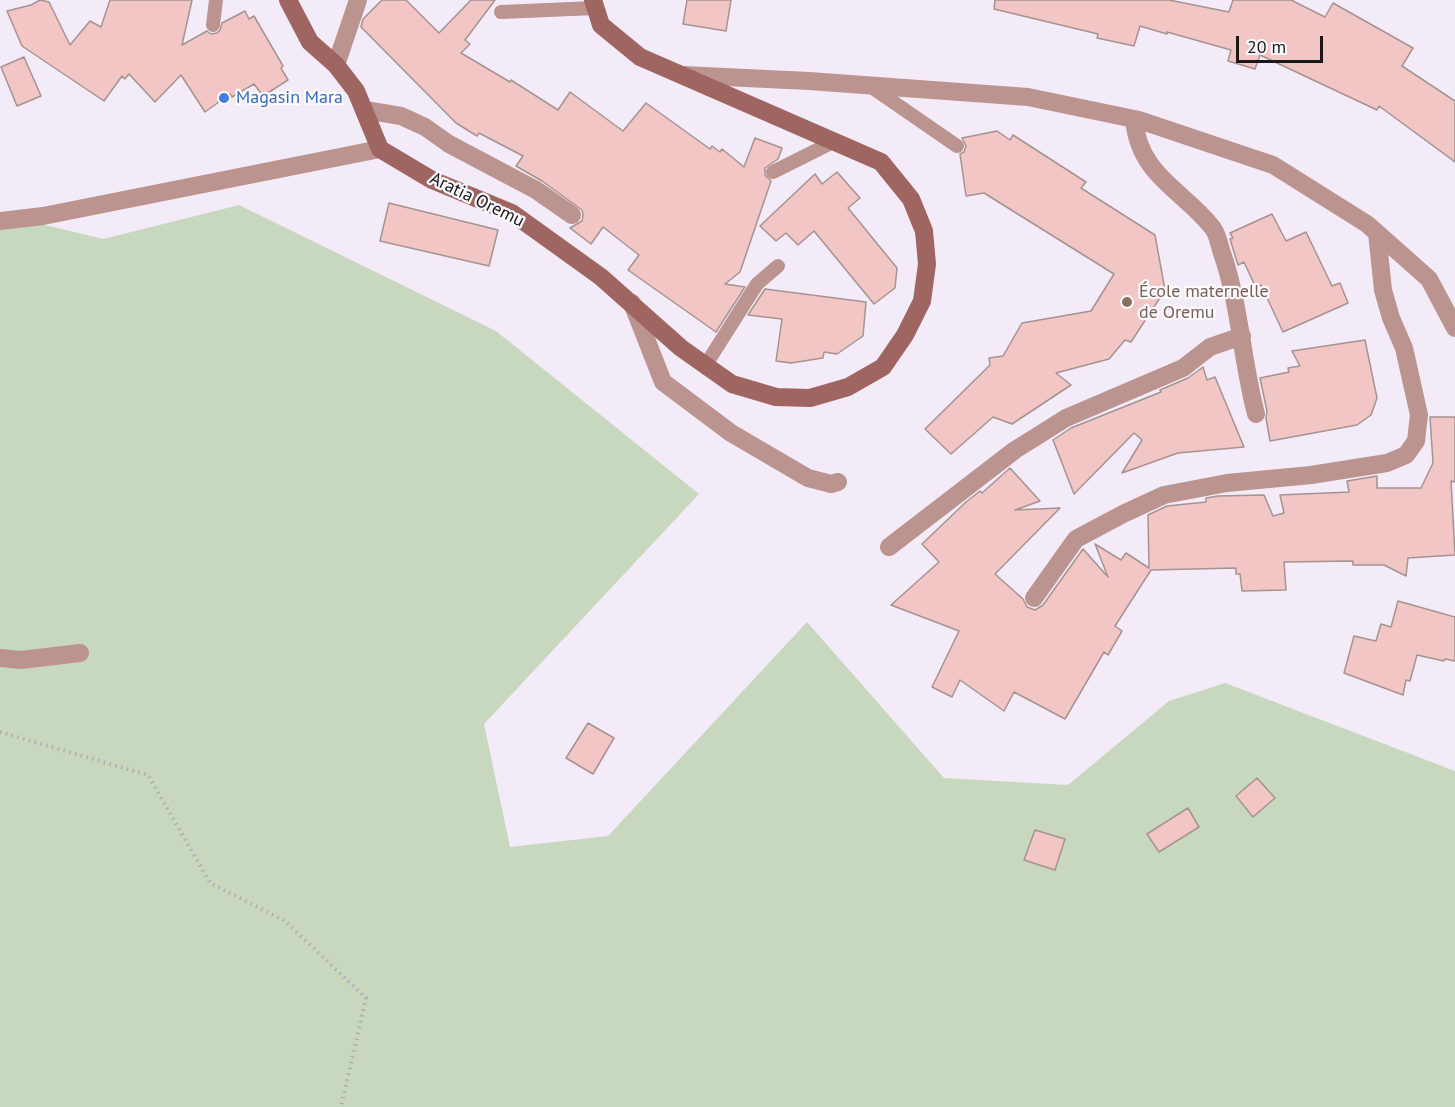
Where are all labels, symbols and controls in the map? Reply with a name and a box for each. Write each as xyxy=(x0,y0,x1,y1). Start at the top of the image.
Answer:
scale bar xyxy=(1239,24,1326,62)
text: 20 m xyxy=(1247,35,1286,58)
place label: Magasin Mara xyxy=(236,87,343,109)
marker: Magasin Mara xyxy=(217,91,231,105)
street label: Aratia Oremu xyxy=(426,168,528,232)
place label: École maternelle de Oremu xyxy=(1139,281,1269,324)
marker: École maternelle de Oremu xyxy=(1120,295,1134,309)

